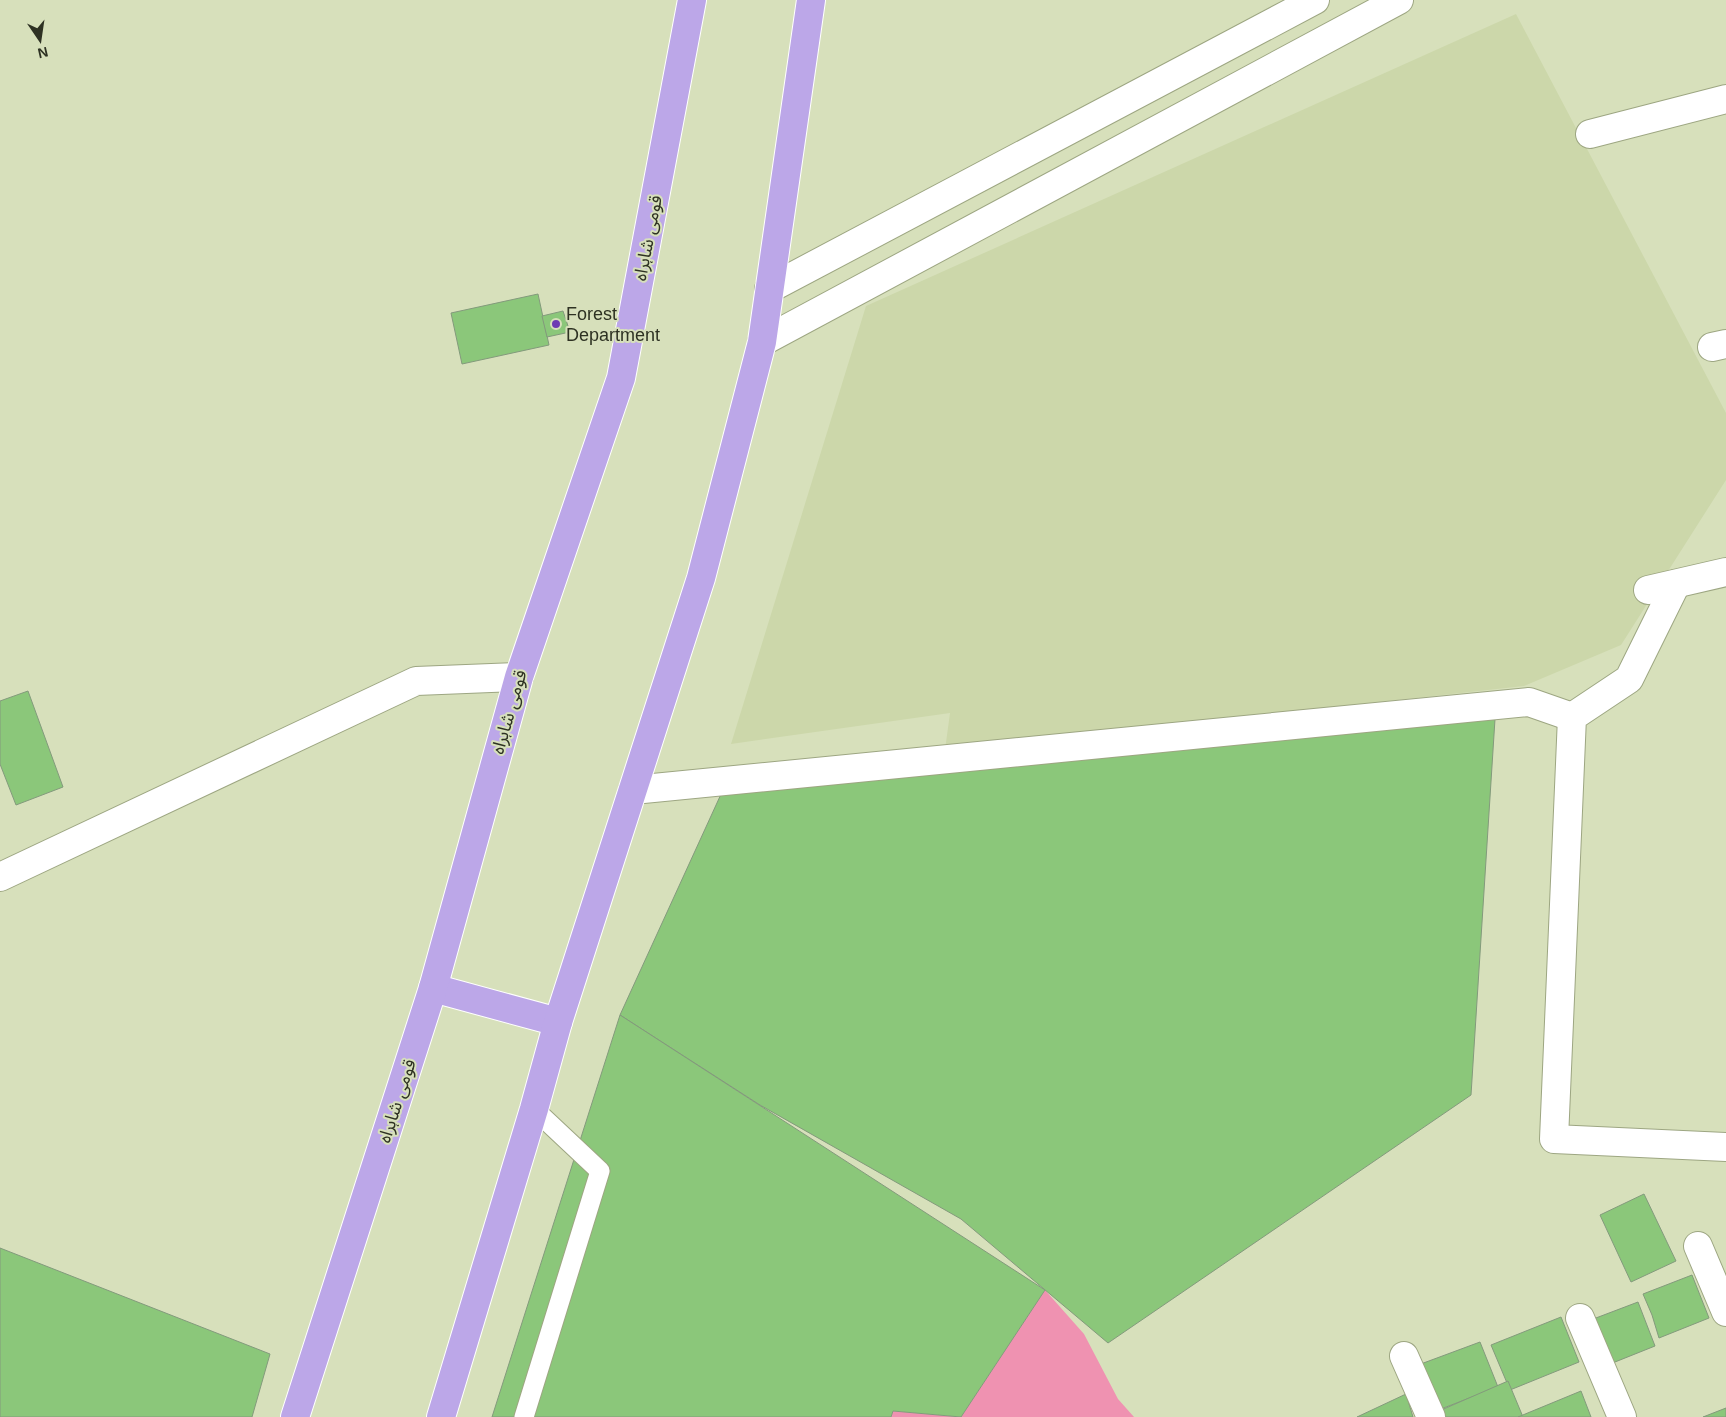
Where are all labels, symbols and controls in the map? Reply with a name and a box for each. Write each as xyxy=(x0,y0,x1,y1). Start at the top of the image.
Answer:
north arrow xyxy=(15,15,65,65)
text: N xyxy=(36,44,50,62)
street label: قومی شاہراہ xyxy=(630,194,667,283)
place label: Forest Department xyxy=(566,304,660,345)
marker: Forest Department xyxy=(550,318,562,330)
street label: قومی شاہراہ xyxy=(487,668,532,757)
street label: قومی شاہراہ xyxy=(374,1057,421,1146)

